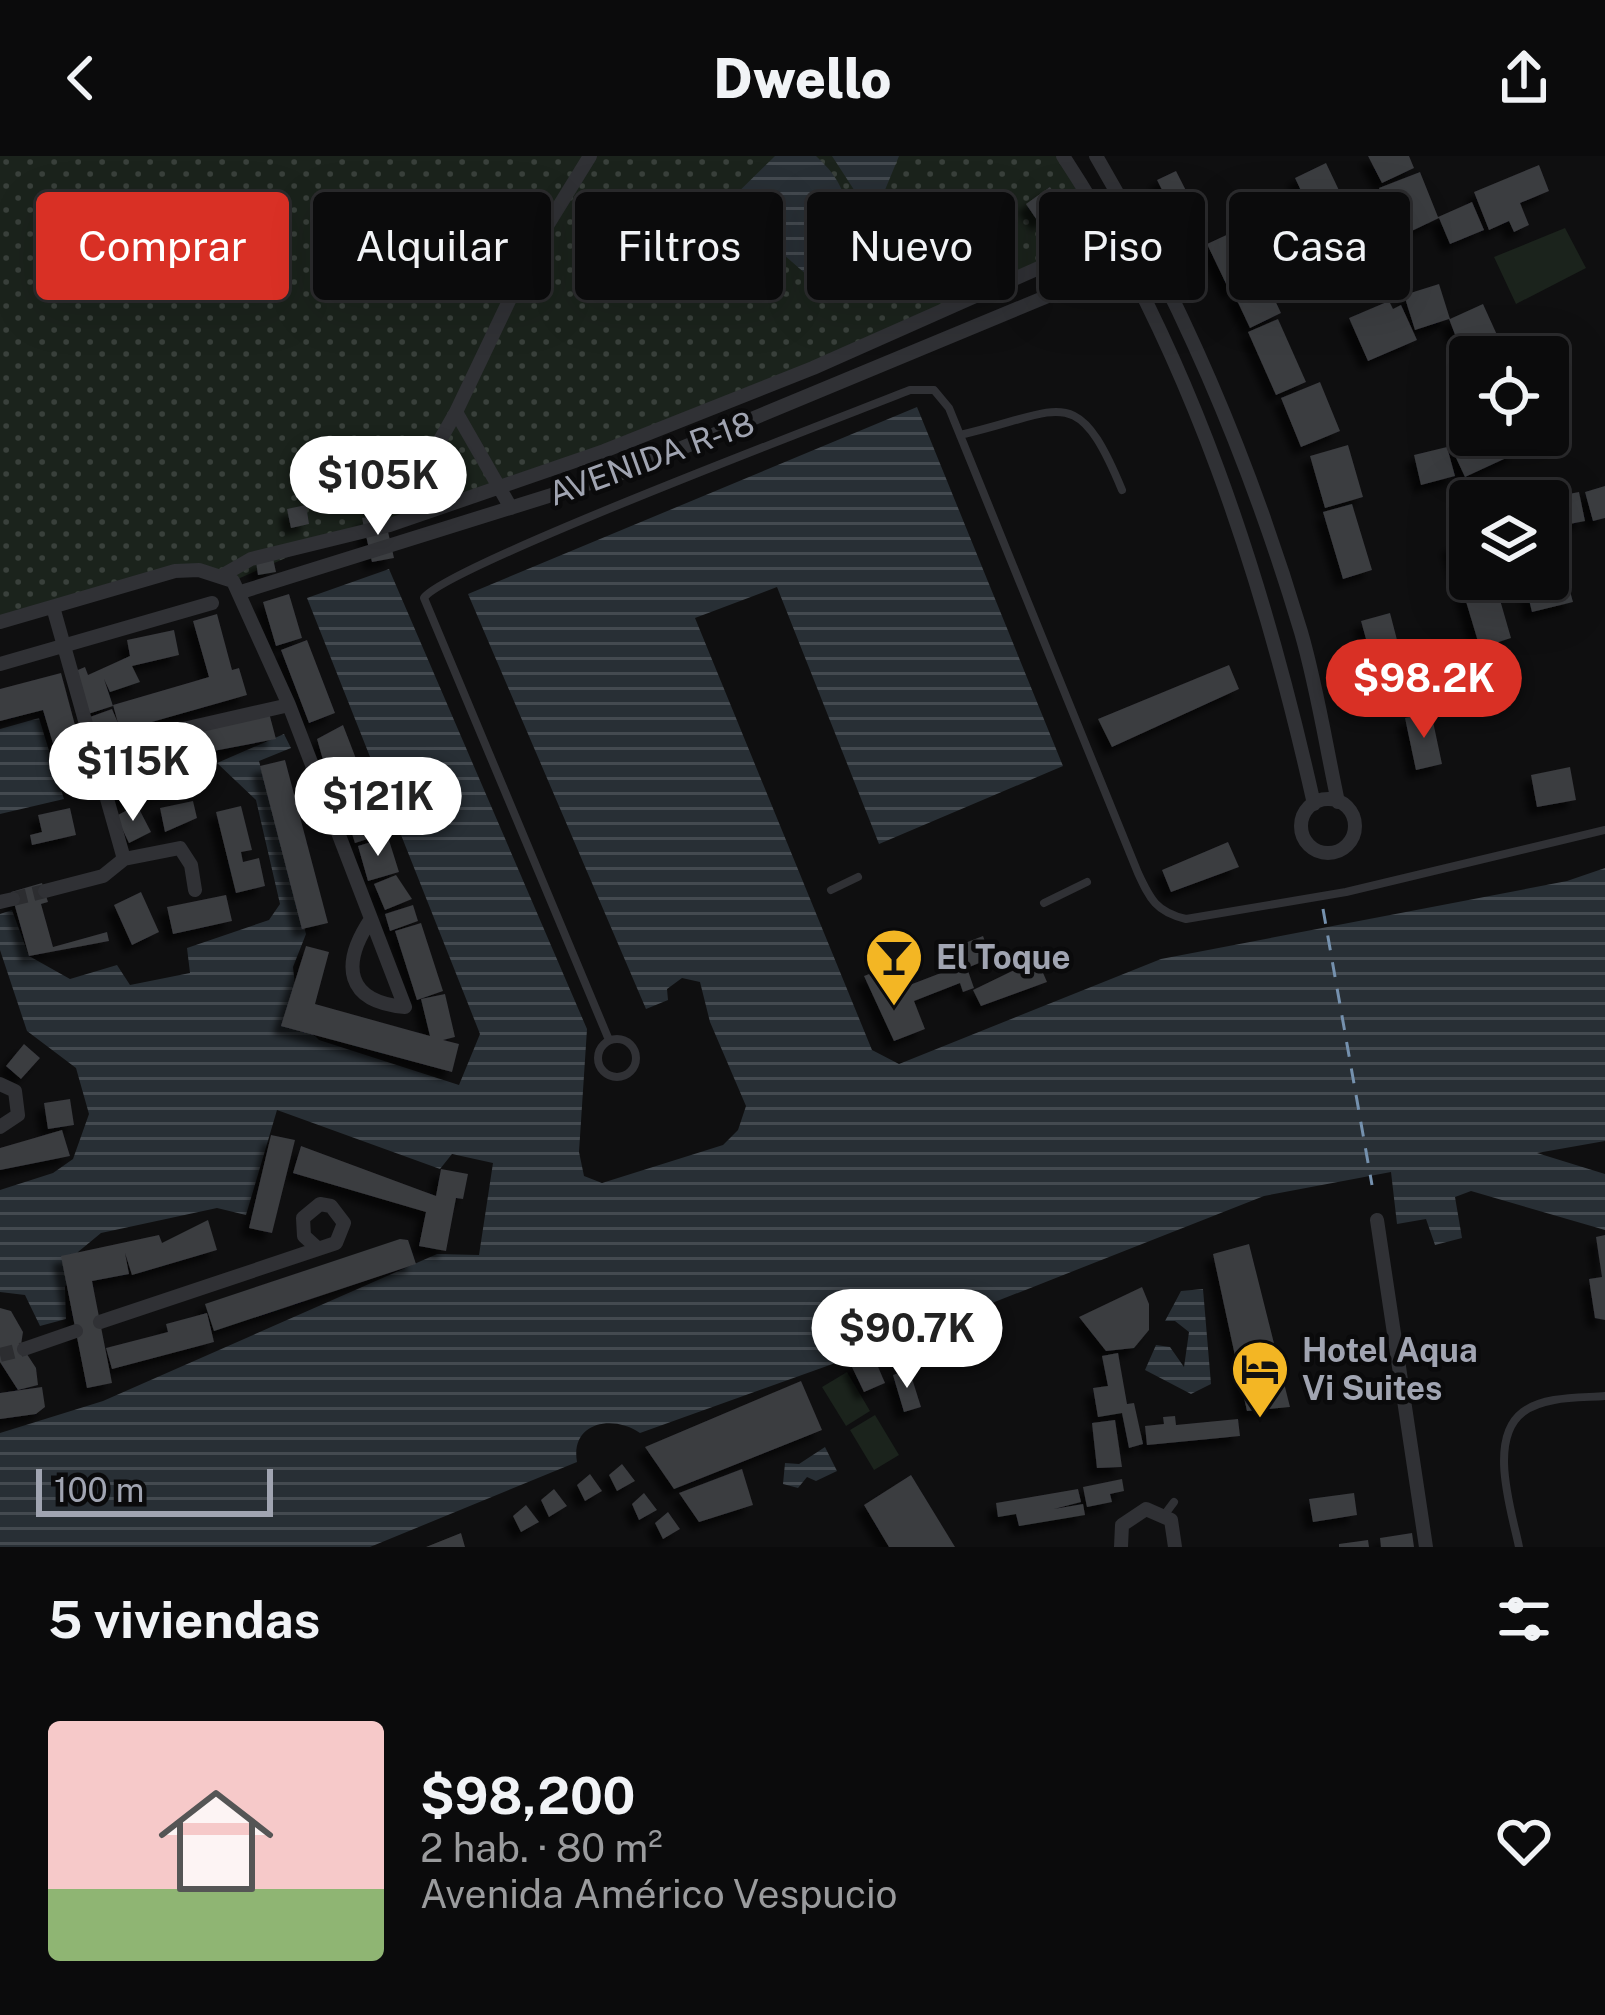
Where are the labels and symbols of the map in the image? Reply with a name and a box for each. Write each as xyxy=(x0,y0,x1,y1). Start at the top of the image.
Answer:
street label: AVENIDA R-18 xyxy=(543,403,759,513)
pin: $105K xyxy=(294,436,462,538)
pin: $98.2K xyxy=(1326,639,1522,741)
pin: $115K xyxy=(49,722,217,824)
pin: $121K xyxy=(294,757,462,859)
bar icon: El Toque xyxy=(863,926,925,1008)
place label: El Toque xyxy=(936,938,1071,976)
pin: $90.7K xyxy=(809,1289,1005,1391)
place label: Hotel Aqua Vi Suites xyxy=(1302,1331,1478,1407)
hotel icon: Hotel Aqua Vi Suites xyxy=(1229,1338,1291,1420)
scale bar xyxy=(36,1463,273,1516)

